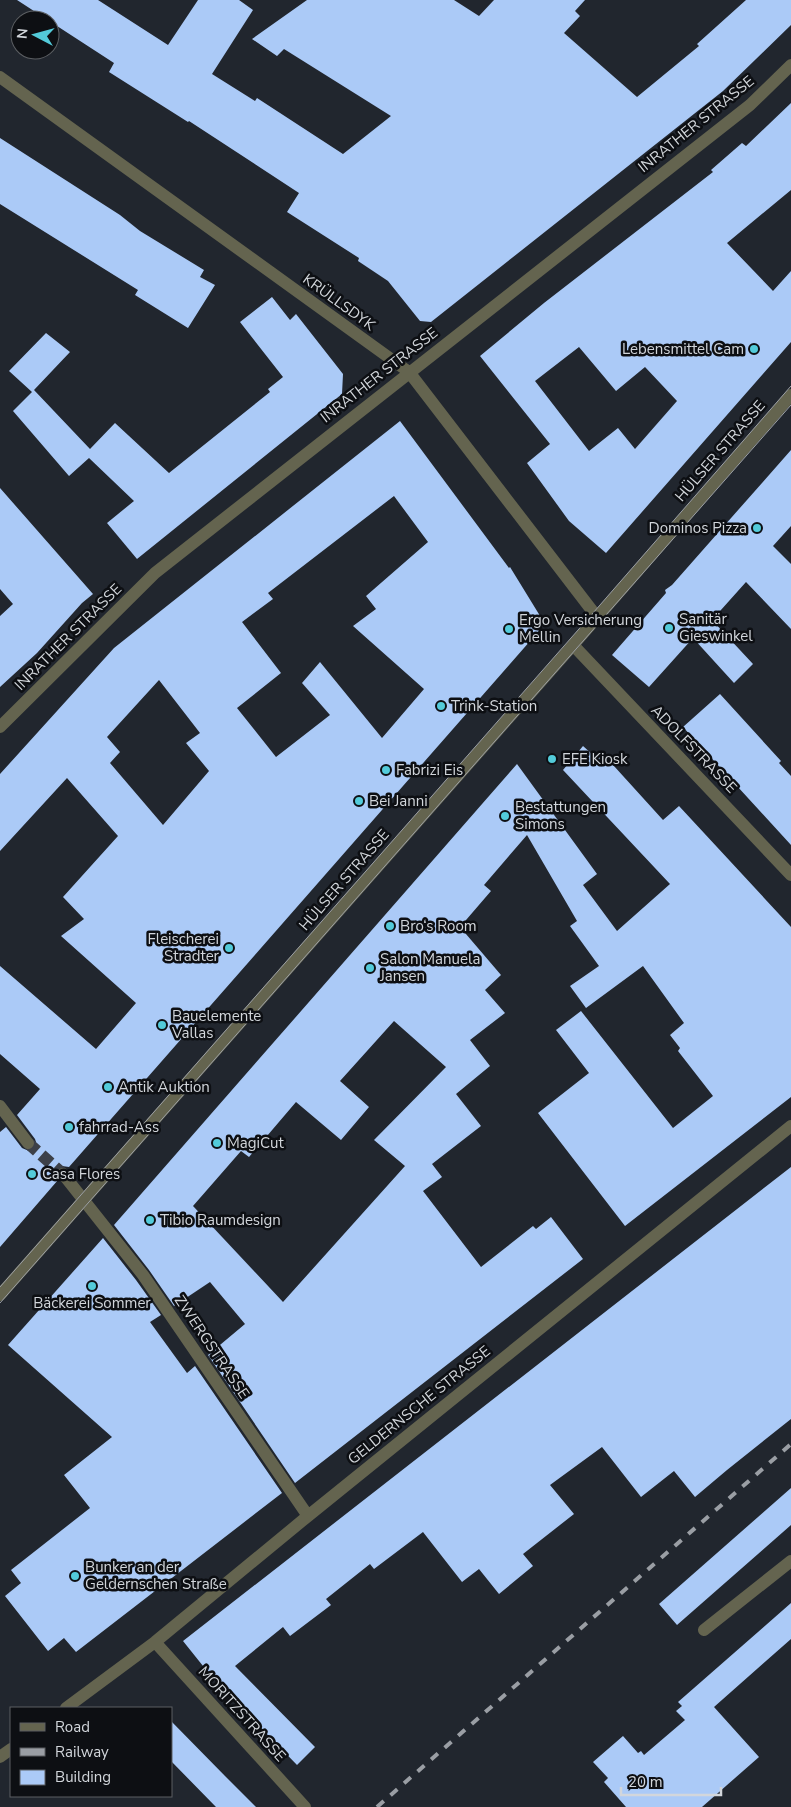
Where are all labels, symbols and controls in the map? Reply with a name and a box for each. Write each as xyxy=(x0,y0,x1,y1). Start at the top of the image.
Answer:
north arrow xyxy=(10,10,60,60)
text: N xyxy=(13,27,33,40)
street label: INRATHER STRASSE xyxy=(634,71,758,177)
street label: KRÜLLSDYK xyxy=(299,269,380,335)
street label: INRATHER STRASSE xyxy=(316,323,442,427)
place label: Lebensmittel Cam xyxy=(622,339,744,359)
marker: Lebensmittel Cam xyxy=(748,343,760,355)
street label: HÜLSER STRASSE xyxy=(670,396,770,506)
place label: Dominos Pizza xyxy=(649,518,747,538)
marker: Dominos Pizza xyxy=(751,522,763,534)
street label: INRATHER STRASSE xyxy=(10,579,126,695)
place label: Sanitär Gieswinkel xyxy=(679,609,753,646)
place label: Ergo Versicherung Mellin xyxy=(519,610,642,647)
marker: Sanitär Gieswinkel xyxy=(663,622,675,634)
marker: Ergo Versicherung Mellin xyxy=(503,623,515,635)
place label: Trink-Station xyxy=(451,696,537,716)
marker: Trink-Station xyxy=(435,700,447,712)
street label: ADOLFSTRASSE xyxy=(647,701,741,797)
place label: EFE Kiosk xyxy=(562,749,628,769)
marker: EFE Kiosk xyxy=(546,753,558,765)
place label: Fabrizi Eis xyxy=(396,760,463,780)
marker: Fabrizi Eis xyxy=(380,764,392,776)
place label: Bei Janni xyxy=(369,791,428,811)
marker: Bei Janni xyxy=(353,795,365,807)
place label: Bestattungen Simons xyxy=(515,797,606,834)
marker: Bestattungen Simons xyxy=(499,810,511,822)
street label: HÜLSER STRASSE xyxy=(294,825,394,935)
place label: Bro‘s Room xyxy=(400,916,477,936)
marker: Bro‘s Room xyxy=(384,920,396,932)
place label: Fleischerei Stradter xyxy=(148,929,220,966)
marker: Fleischerei Stradter xyxy=(223,942,235,954)
place label: Salon Manuela Jansen xyxy=(379,949,480,986)
marker: Salon Manuela Jansen xyxy=(364,962,376,974)
place label: Bauelemente Vallas xyxy=(171,1006,261,1043)
marker: Bauelemente Vallas xyxy=(156,1019,168,1031)
place label: Antik Auktion xyxy=(118,1077,210,1097)
marker: Antik Auktion xyxy=(102,1081,114,1093)
place label: fahrrad-Ass xyxy=(79,1117,159,1137)
marker: fahrrad-Ass xyxy=(63,1121,75,1133)
place label: MagiCut xyxy=(227,1133,284,1153)
marker: MagiCut xyxy=(211,1137,223,1149)
place label: Casa Flores xyxy=(42,1164,120,1184)
marker: Casa Flores xyxy=(26,1168,38,1180)
place label: Tibio Raumdesign xyxy=(160,1210,281,1230)
marker: Tibio Raumdesign xyxy=(144,1214,156,1226)
marker: Bäckerei Sommer xyxy=(86,1280,98,1292)
street label: ZWERGSTRASSE xyxy=(170,1291,254,1403)
place label: Bäckerei Sommer xyxy=(33,1293,151,1313)
street label: GELDERNSCHE STRASSE xyxy=(344,1341,494,1469)
place label: Bunker an der Geldernschen Straße xyxy=(85,1557,227,1594)
marker: Bunker an der Geldernschen Straße xyxy=(69,1570,81,1582)
street label: MORITZSTRASSE xyxy=(194,1662,290,1766)
legend xyxy=(10,1707,172,1797)
text: Road xyxy=(55,1717,90,1737)
text: Railway xyxy=(55,1742,109,1762)
scale bar xyxy=(621,1764,721,1796)
text: Building xyxy=(55,1767,111,1787)
text: 20 m xyxy=(628,1772,663,1792)

